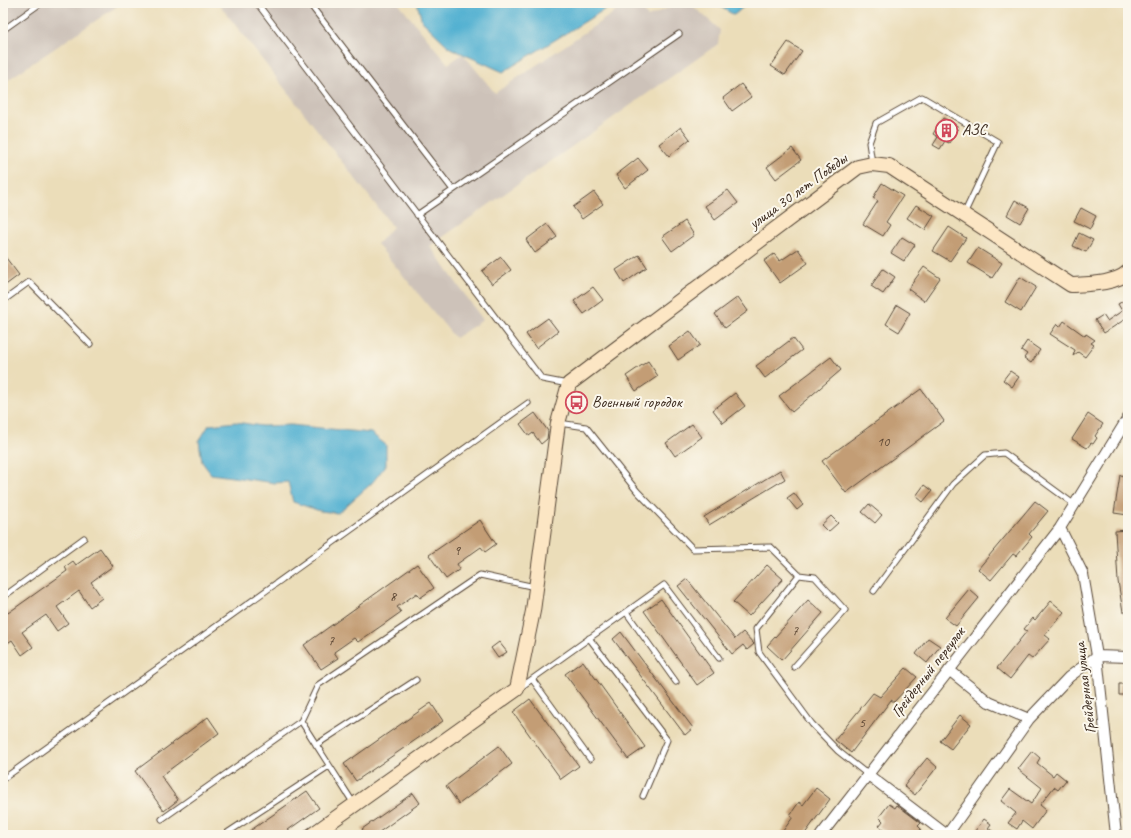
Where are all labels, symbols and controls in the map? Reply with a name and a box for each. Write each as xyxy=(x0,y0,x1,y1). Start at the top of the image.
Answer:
building icon: АЗС xyxy=(933,117,959,143)
place label: АЗС xyxy=(962,120,988,140)
street label: улица 30 лет Победы xyxy=(744,148,852,234)
bus stop icon: Военный городок xyxy=(564,389,590,415)
place label: Военный городок xyxy=(592,392,684,412)
house number: 10 xyxy=(877,433,891,450)
house number: 9 xyxy=(454,542,462,559)
house number: 8 xyxy=(390,588,398,605)
street label: Грейдерный переулок xyxy=(887,621,971,721)
house number: 7 xyxy=(792,622,799,639)
house number: 7 xyxy=(328,632,335,649)
street label: Грейдерная улица xyxy=(1069,640,1101,735)
house number: 5 xyxy=(859,714,866,731)

